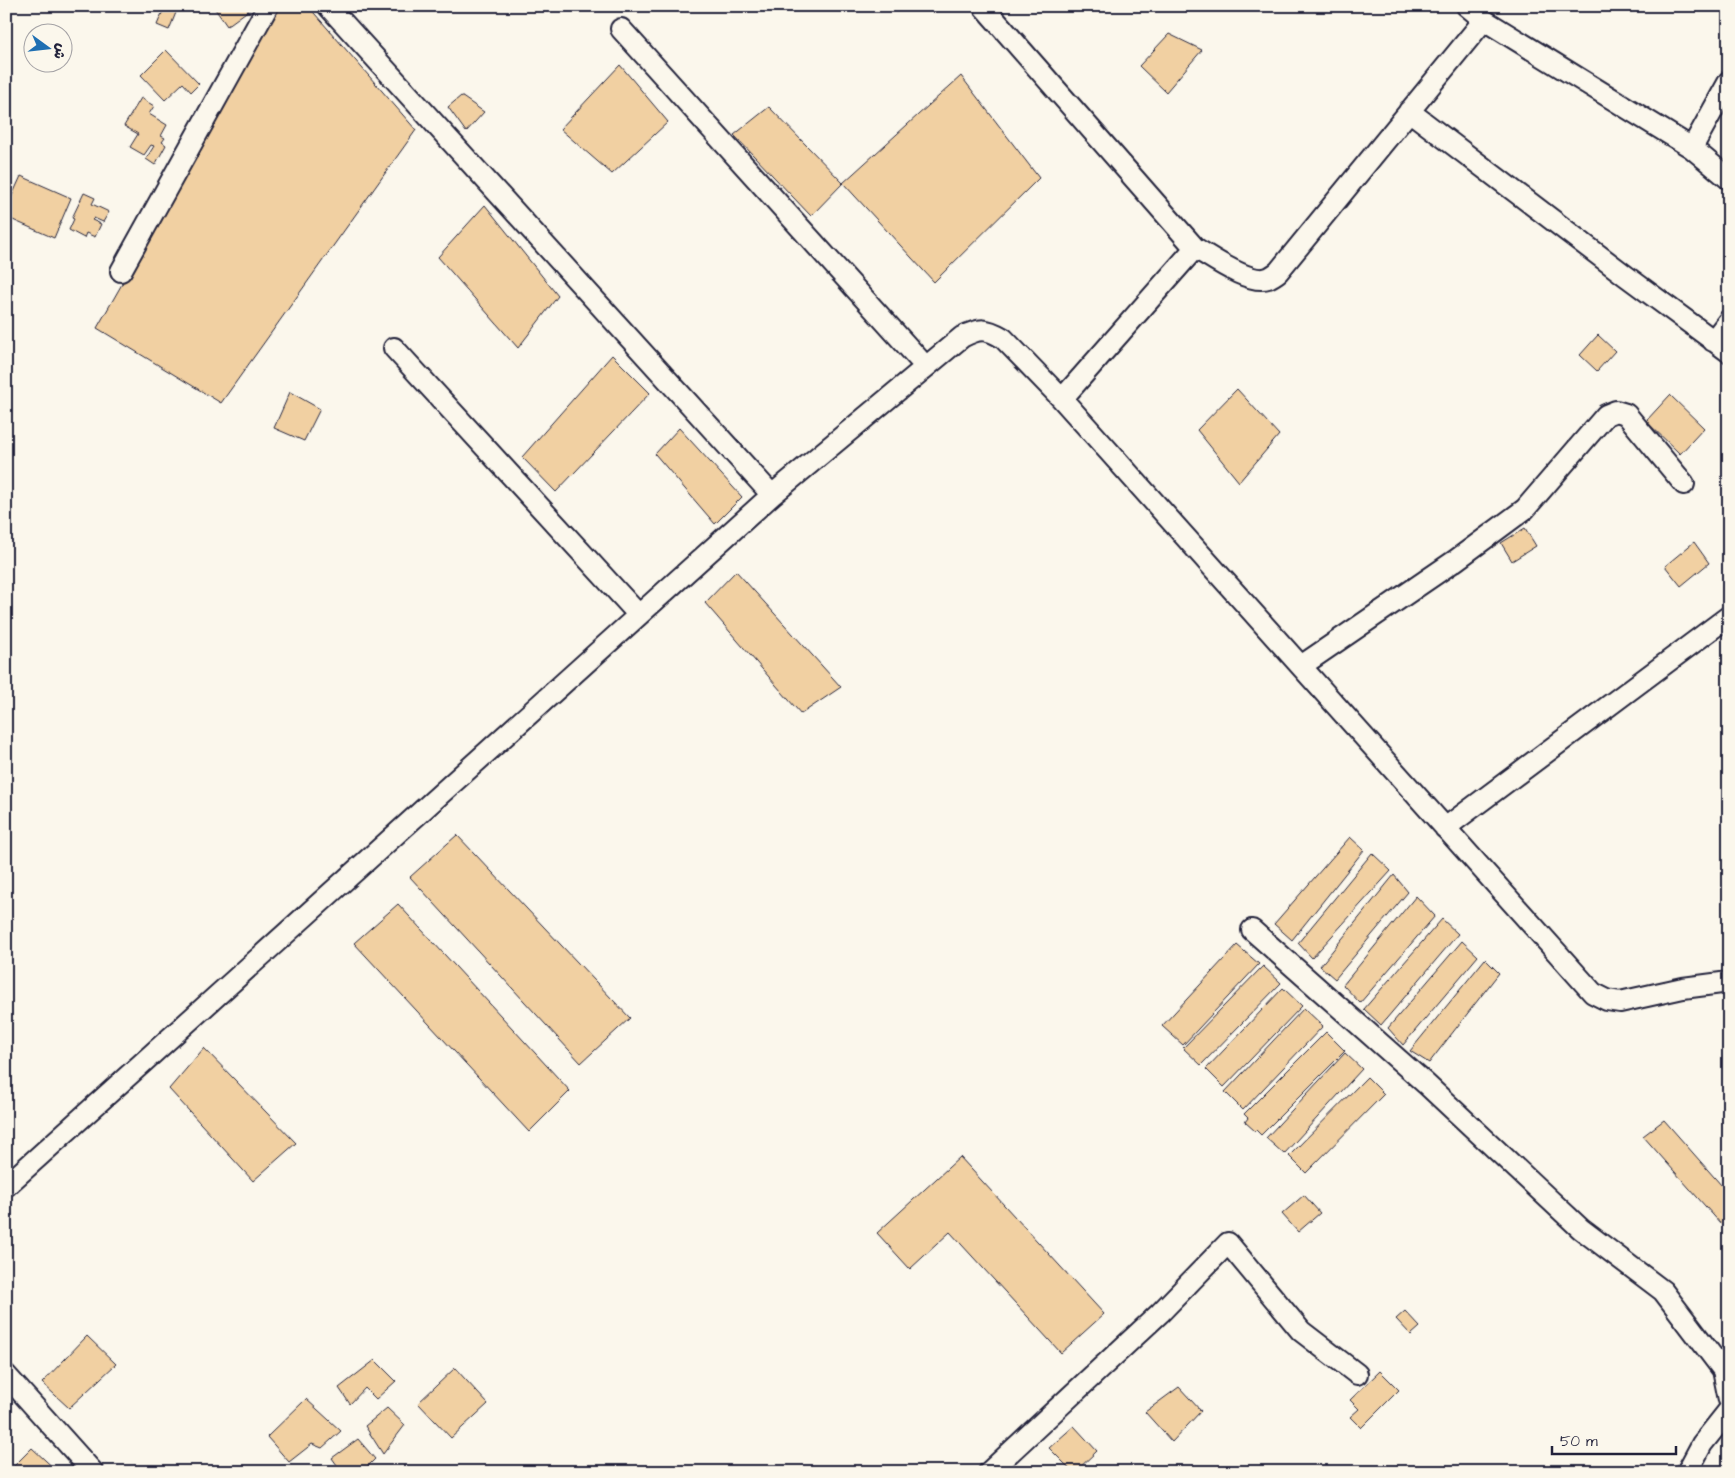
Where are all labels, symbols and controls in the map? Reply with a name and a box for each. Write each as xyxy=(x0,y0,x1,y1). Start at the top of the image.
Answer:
north arrow xyxy=(22,22,72,72)
text: ش xyxy=(48,41,71,61)
scale bar xyxy=(1552,1423,1676,1455)
text: 50 m xyxy=(1560,1431,1598,1452)

